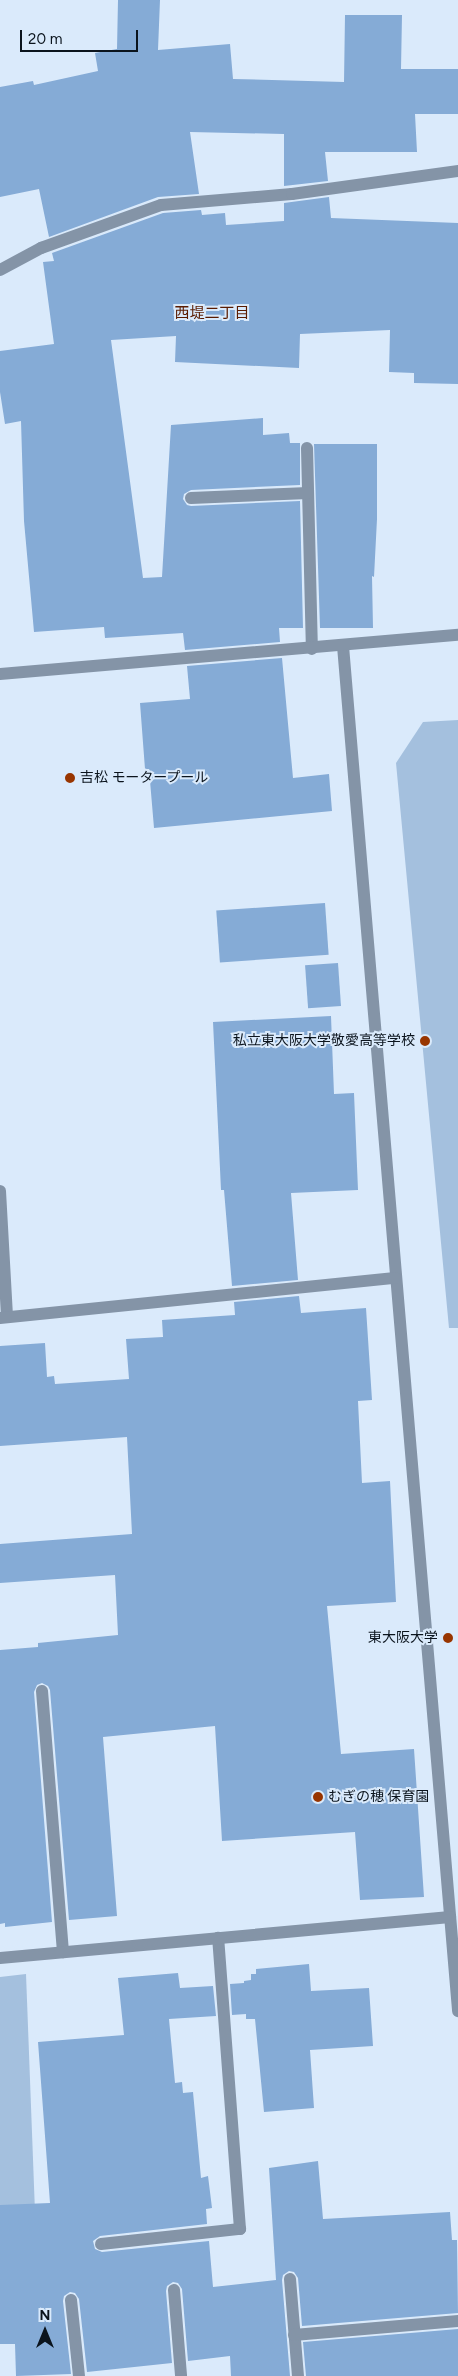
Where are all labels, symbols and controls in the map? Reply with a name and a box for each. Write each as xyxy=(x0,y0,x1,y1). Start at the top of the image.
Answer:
scale bar xyxy=(22,20,140,52)
text: 20 m xyxy=(28,30,62,48)
district label: 西堤二丁目 xyxy=(175,305,249,323)
place label: 吉松 モータープール xyxy=(80,770,209,786)
marker: 吉松 モータープール xyxy=(64,772,76,784)
place label: 私立東大阪大学敬愛高等学校 xyxy=(233,1033,415,1049)
marker: 私立東大阪大学敬愛高等学校 xyxy=(419,1035,431,1047)
place label: 東大阪大学 xyxy=(368,1630,438,1646)
marker: 東大阪大学 xyxy=(442,1632,454,1644)
place label: むぎの穂 保育園 xyxy=(328,1789,429,1805)
marker: むぎの穂 保育園 xyxy=(312,1791,324,1803)
north arrow xyxy=(20,2306,70,2356)
text: N xyxy=(40,2307,50,2324)

